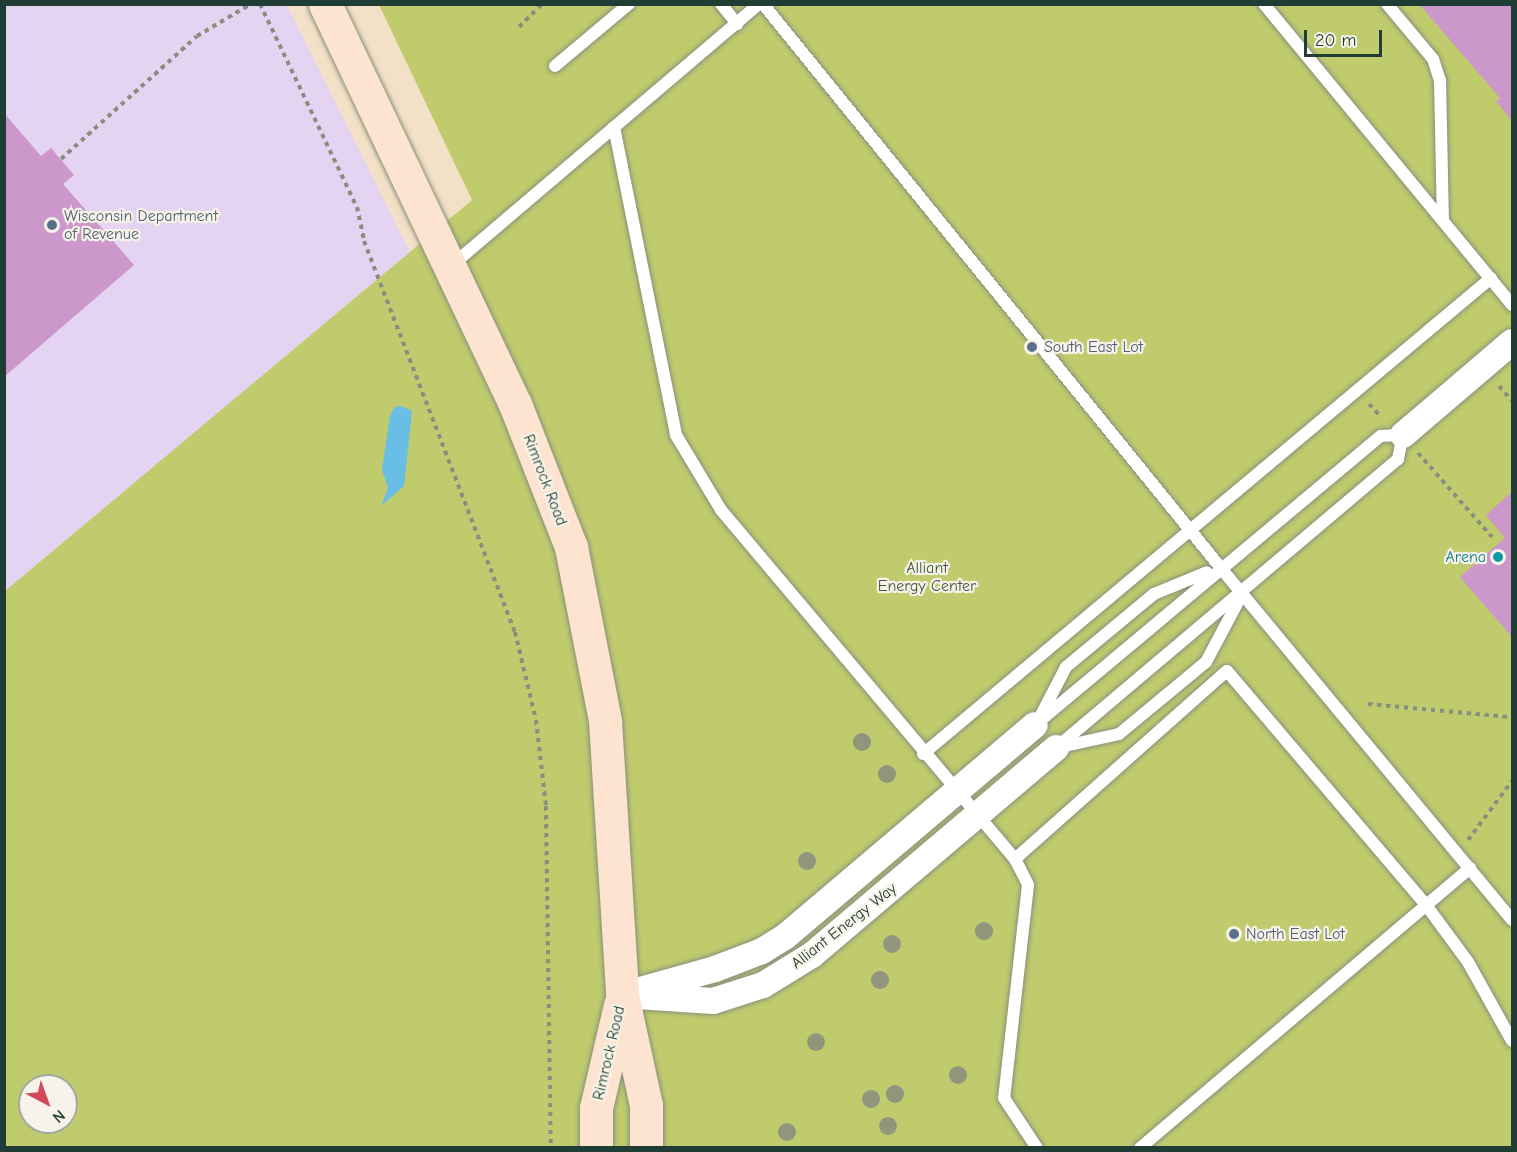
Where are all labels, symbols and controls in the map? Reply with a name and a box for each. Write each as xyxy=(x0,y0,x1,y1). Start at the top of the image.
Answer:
scale bar xyxy=(1307,18,1385,56)
text: 20 m xyxy=(1315,30,1356,51)
place label: Wisconsin Department of Revenue xyxy=(64,206,218,244)
marker: Wisconsin Department of Revenue xyxy=(45,218,59,232)
place label: South East Lot xyxy=(1044,337,1143,357)
marker: South East Lot xyxy=(1025,340,1039,354)
street label: Rimrock Road xyxy=(519,432,571,528)
place label: Arena xyxy=(1446,547,1486,567)
marker: Arena xyxy=(1491,550,1505,564)
park label: Alliant Energy Center xyxy=(878,558,976,596)
street label: Alliant Energy Way xyxy=(787,879,901,973)
place label: North East Lot xyxy=(1246,924,1345,944)
marker: North East Lot xyxy=(1227,927,1241,941)
street label: Rimrock Road xyxy=(589,1004,629,1102)
north arrow xyxy=(18,1074,78,1134)
text: N xyxy=(49,1106,68,1126)

